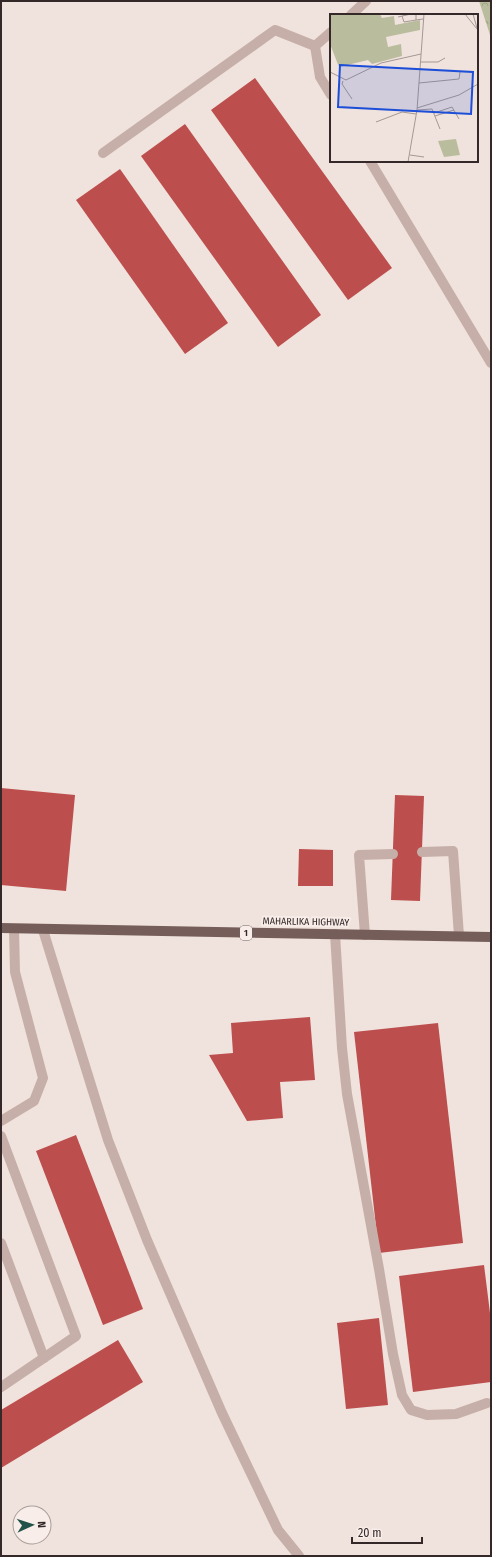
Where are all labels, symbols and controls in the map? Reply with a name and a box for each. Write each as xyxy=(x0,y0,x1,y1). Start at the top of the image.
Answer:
inset map xyxy=(330,14,478,162)
street label: MAHARLIKA HIGHWAY xyxy=(262,915,350,929)
road number: 1 xyxy=(240,926,252,940)
north arrow xyxy=(12,1505,52,1545)
scale bar xyxy=(352,1519,422,1545)
text: N xyxy=(35,1521,48,1528)
text: 20 m xyxy=(358,1526,382,1540)

